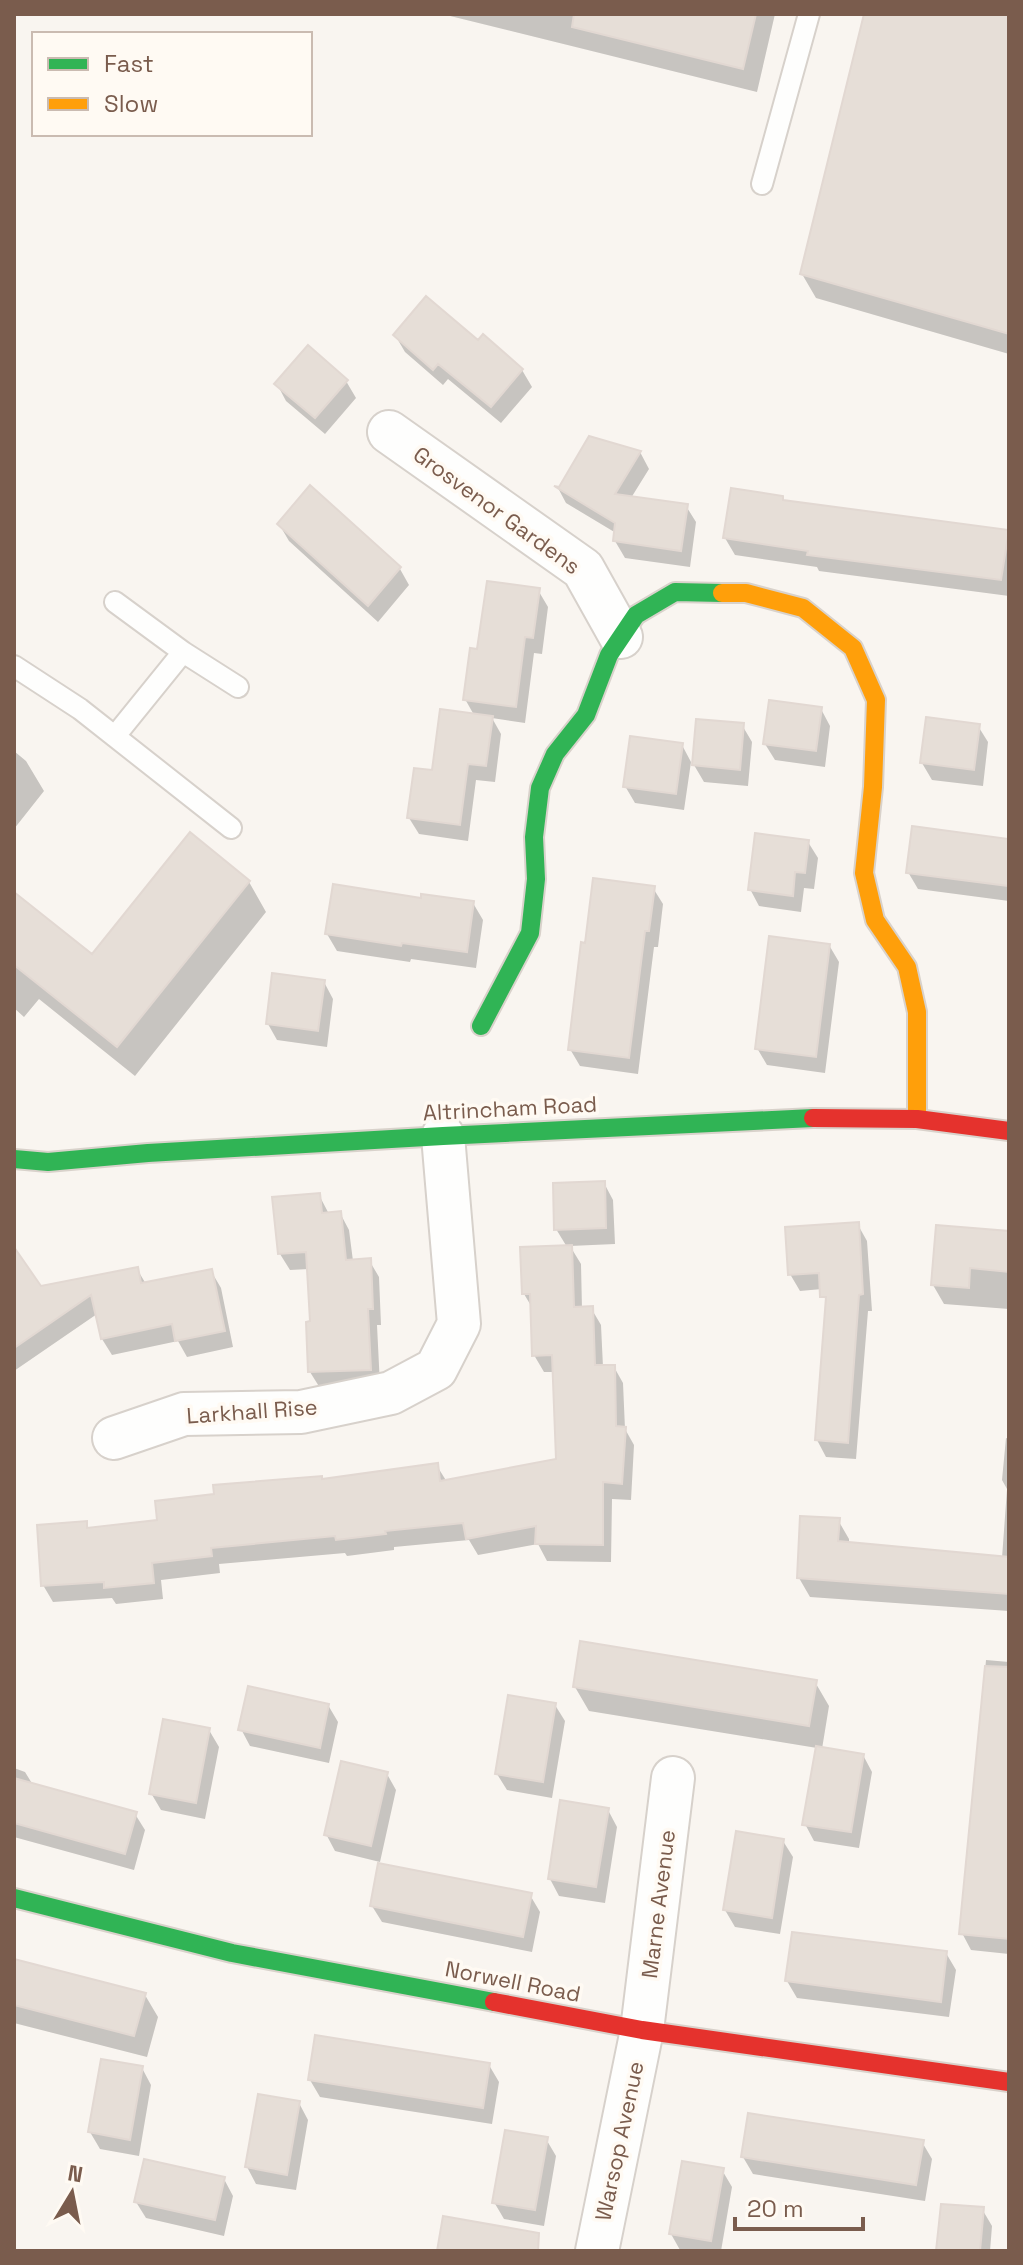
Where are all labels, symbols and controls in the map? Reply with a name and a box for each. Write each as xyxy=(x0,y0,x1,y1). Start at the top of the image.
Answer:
legend xyxy=(32,32,312,136)
text: Fast xyxy=(104,48,154,79)
text: Slow xyxy=(104,88,158,119)
street label: Grosvenor Gardens xyxy=(408,440,586,580)
street label: Altrincham Road xyxy=(422,1089,598,1127)
street label: Larkhall Rise xyxy=(186,1392,318,1430)
street label: Marne Avenue xyxy=(635,1828,681,1980)
street label: Norwell Road xyxy=(443,1954,583,2008)
street label: Warsop Avenue xyxy=(588,2059,650,2223)
north arrow xyxy=(32,2153,112,2233)
text: N xyxy=(66,2158,85,2188)
scale bar xyxy=(735,2181,863,2231)
text: 20 m xyxy=(747,2193,804,2224)

